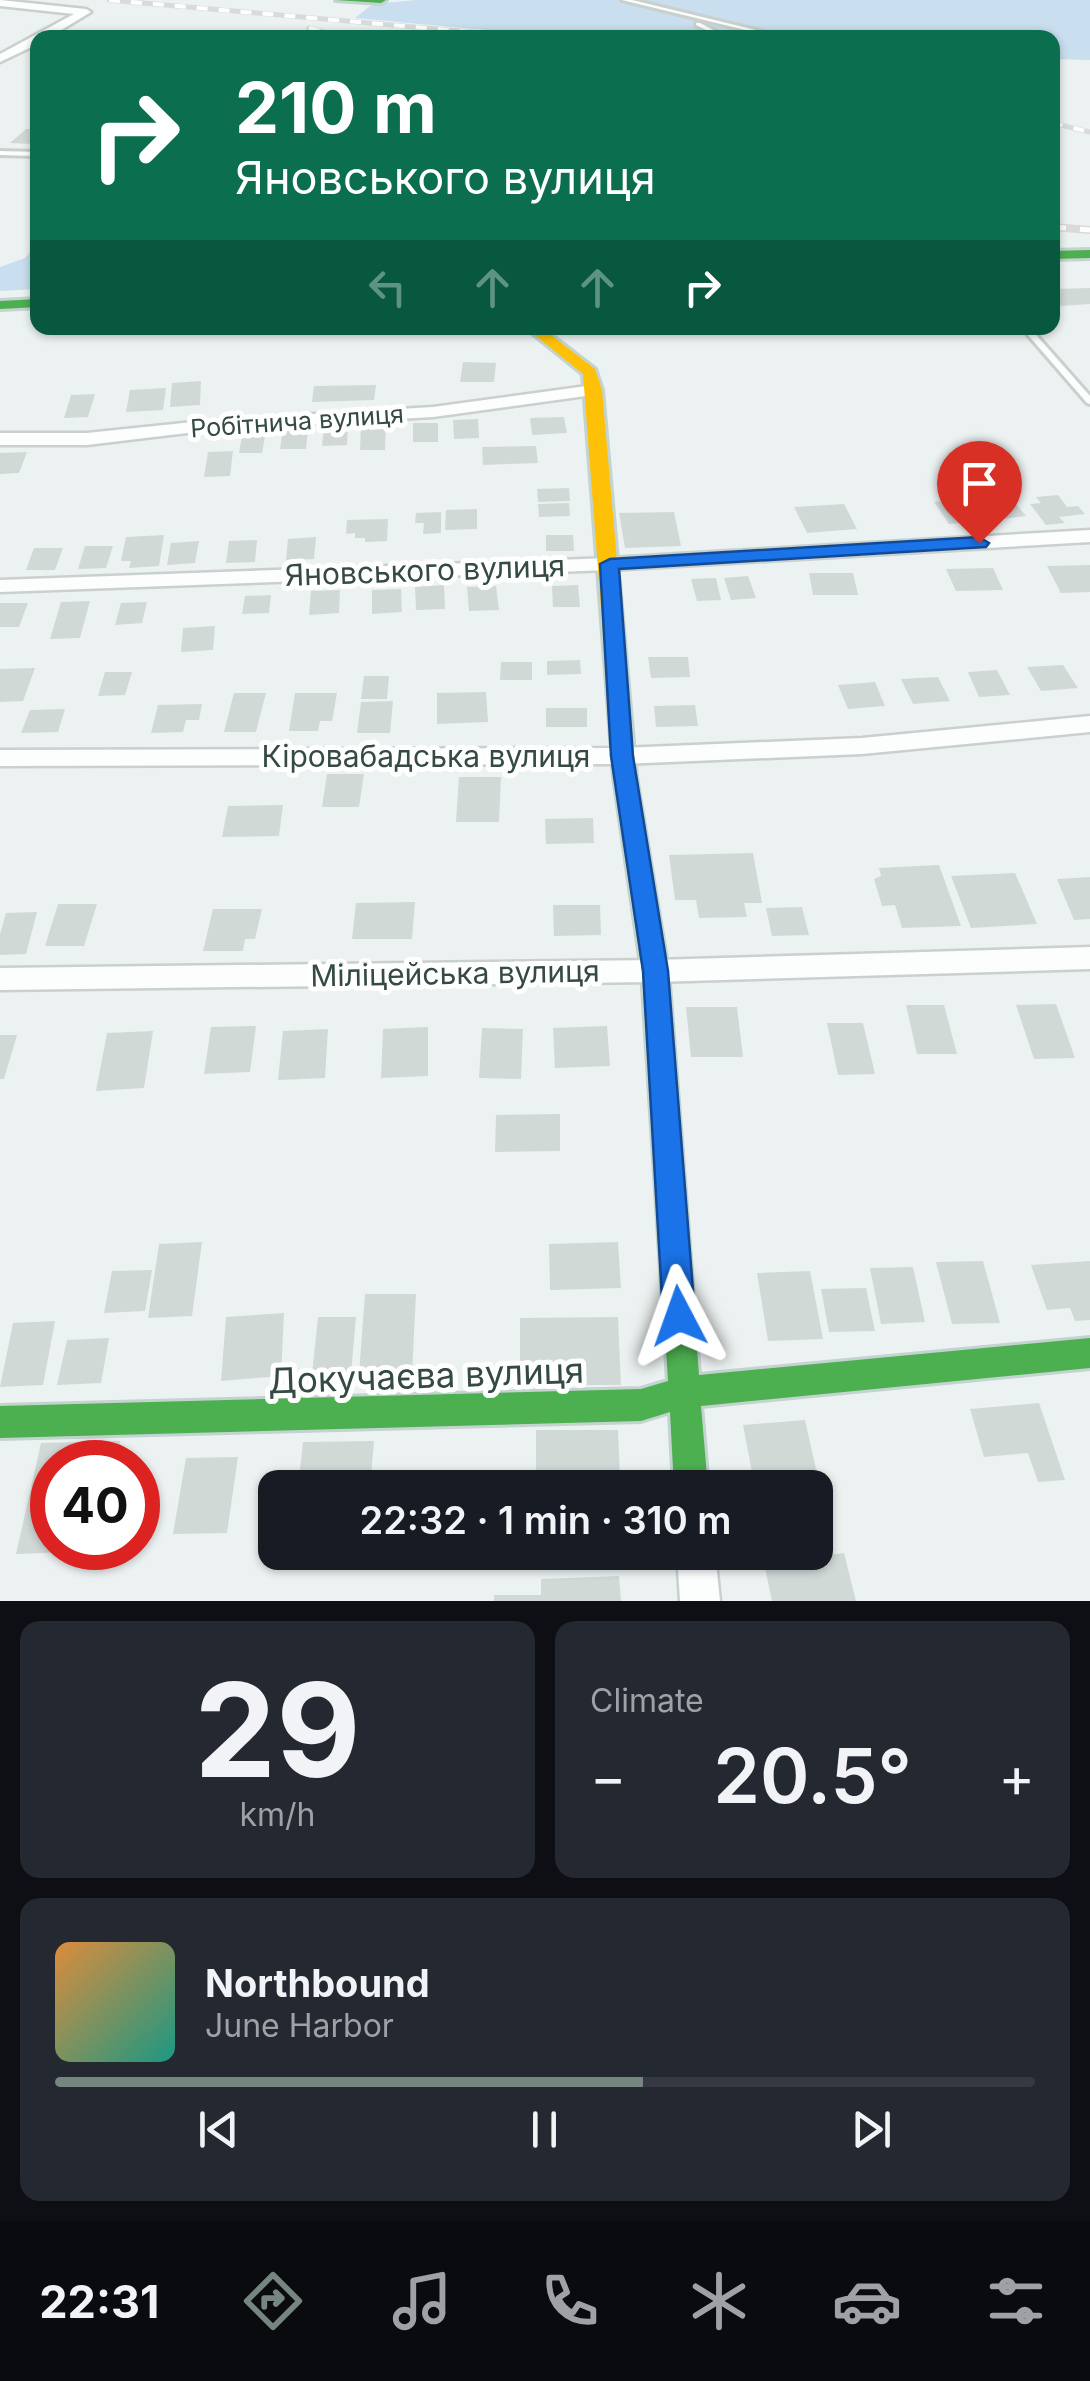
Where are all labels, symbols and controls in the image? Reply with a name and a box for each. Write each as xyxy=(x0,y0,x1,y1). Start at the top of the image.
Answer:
text: 210 m xyxy=(235,65,437,150)
icon: right xyxy=(70,70,200,200)
text: Яновського вулиця xyxy=(235,150,656,205)
icon: left xyxy=(360,260,415,315)
icon: ahead xyxy=(465,260,520,315)
icon: ahead xyxy=(570,260,625,315)
icon: right xyxy=(675,260,730,315)
street label: Робітнича вулиця xyxy=(189,399,405,443)
pin xyxy=(937,441,1022,544)
icon: arrive xyxy=(952,456,1007,511)
street label: Яновського вулиця xyxy=(284,547,566,593)
street label: Кіровабадська вулиця xyxy=(262,738,590,774)
street label: Міліцейська вулиця xyxy=(310,952,600,994)
position arrow xyxy=(627,1264,731,1368)
street label: Докучаєва вулиця xyxy=(267,1348,585,1402)
speed limit sign: 40 xyxy=(30,1440,160,1570)
text: 22:32 · 1 min · 310 m xyxy=(359,1497,732,1543)
text: 29 xyxy=(194,1651,361,1808)
text: Climate xyxy=(590,1681,704,1720)
text: 20.5° xyxy=(713,1730,912,1821)
text: − xyxy=(590,1744,626,1810)
text: + xyxy=(999,1744,1035,1810)
text: km/h xyxy=(239,1795,316,1834)
text: Northbound xyxy=(205,1960,430,2006)
text: June Harbor xyxy=(205,2006,394,2045)
icon: previous xyxy=(191,2102,246,2157)
icon: pause xyxy=(517,2102,572,2157)
icon: next xyxy=(844,2102,899,2157)
icon: directions xyxy=(238,2266,308,2336)
icon: music xyxy=(387,2266,457,2336)
icon: phone xyxy=(535,2266,605,2336)
icon: climate xyxy=(684,2266,754,2336)
icon: car xyxy=(832,2266,902,2336)
icon: filters xyxy=(981,2266,1051,2336)
text: 22:31 xyxy=(39,2274,159,2329)

